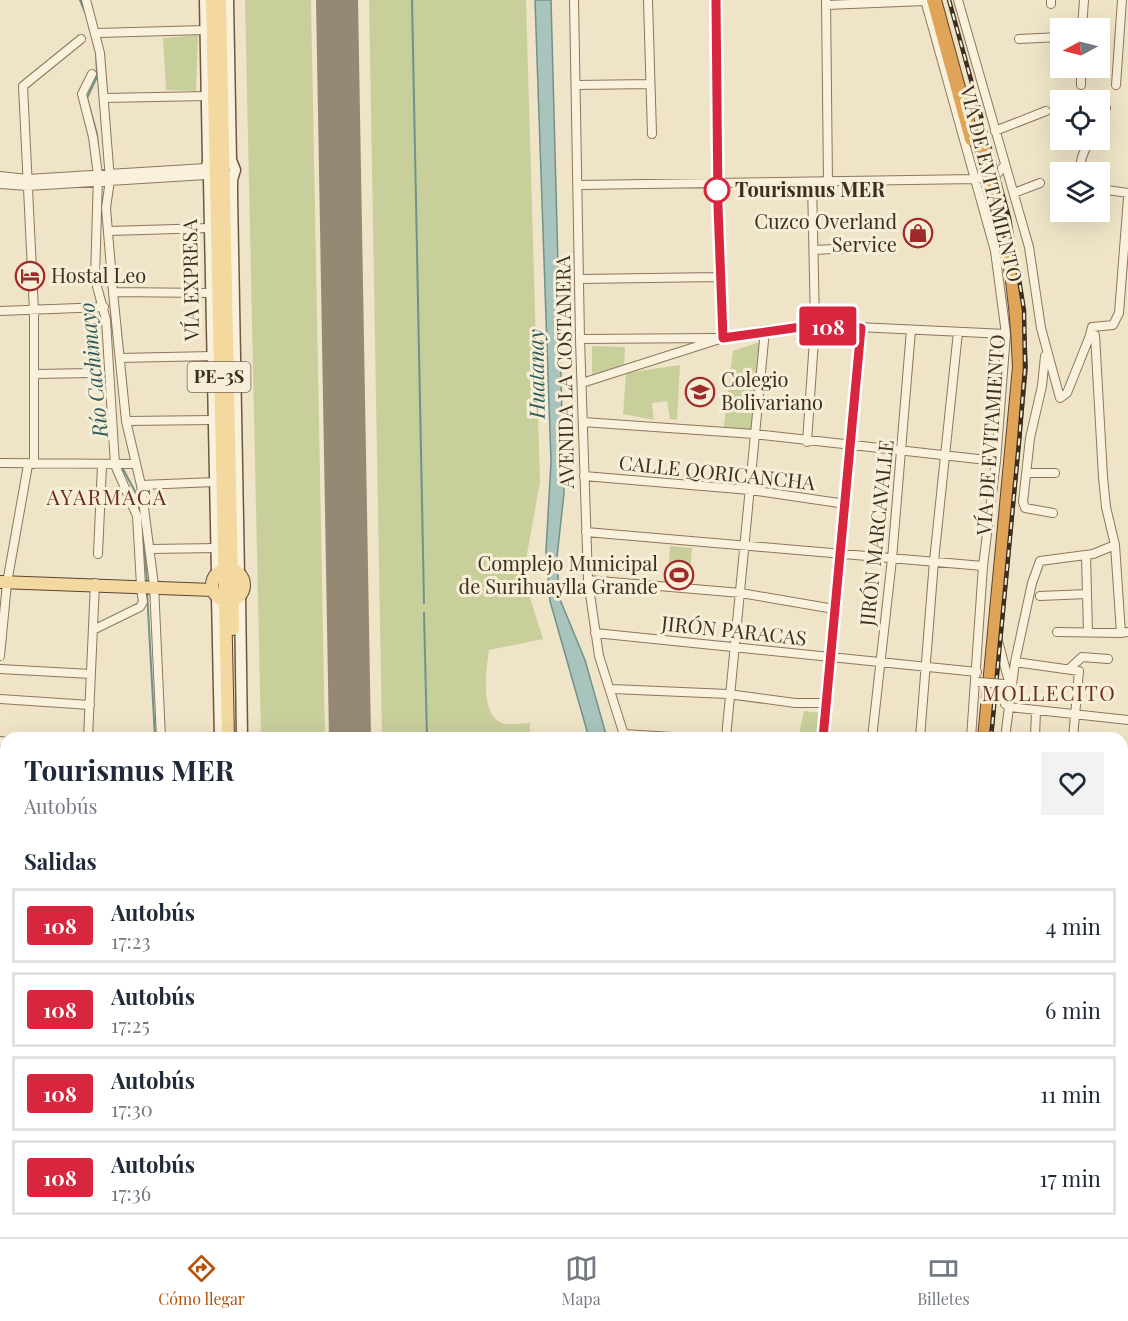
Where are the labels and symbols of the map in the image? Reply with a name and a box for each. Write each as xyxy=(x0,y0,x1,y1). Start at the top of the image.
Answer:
north arrow xyxy=(1050,18,1110,78)
street label: VIA DE EVITAMIENTO xyxy=(955,82,1030,285)
place label: Tourismus MER xyxy=(735,175,886,202)
marker: Tourismus MER xyxy=(704,177,730,203)
place label: Cuzco Overland Service xyxy=(754,207,897,257)
shop icon: Cuzco Overland Service xyxy=(902,217,934,249)
street label: VÍA EXPRESA xyxy=(175,218,204,342)
street label: AVENIDA LA COSTANERA xyxy=(548,255,579,490)
hotel icon: Hostal Leo xyxy=(14,260,46,292)
place label: Hostal Leo xyxy=(51,261,146,288)
water label: Río Cachimayo xyxy=(71,301,113,440)
line badge: 108 xyxy=(794,306,862,346)
water label: Huatanay xyxy=(520,329,550,420)
street label: VÍA DE EVITAMIENTO xyxy=(969,334,1010,537)
road number: PE-3S xyxy=(188,362,250,392)
place label: Colegio Bolivariano xyxy=(721,365,823,415)
school or university icon: Colegio Bolivariano xyxy=(684,376,716,408)
street label: JIRÓN MARCAVALLE xyxy=(852,438,899,628)
street label: CALLE QORICANCHA xyxy=(618,448,817,495)
district label: AYARMACA xyxy=(46,482,167,510)
place label: Complejo Municipal de Surihuaylla Grande xyxy=(459,549,658,599)
sports icon: Complejo Municipal de Surihuaylla Grande xyxy=(663,559,695,591)
street label: JIRÓN PARACAS xyxy=(659,608,808,651)
district label: MOLLECITO xyxy=(982,678,1116,706)

